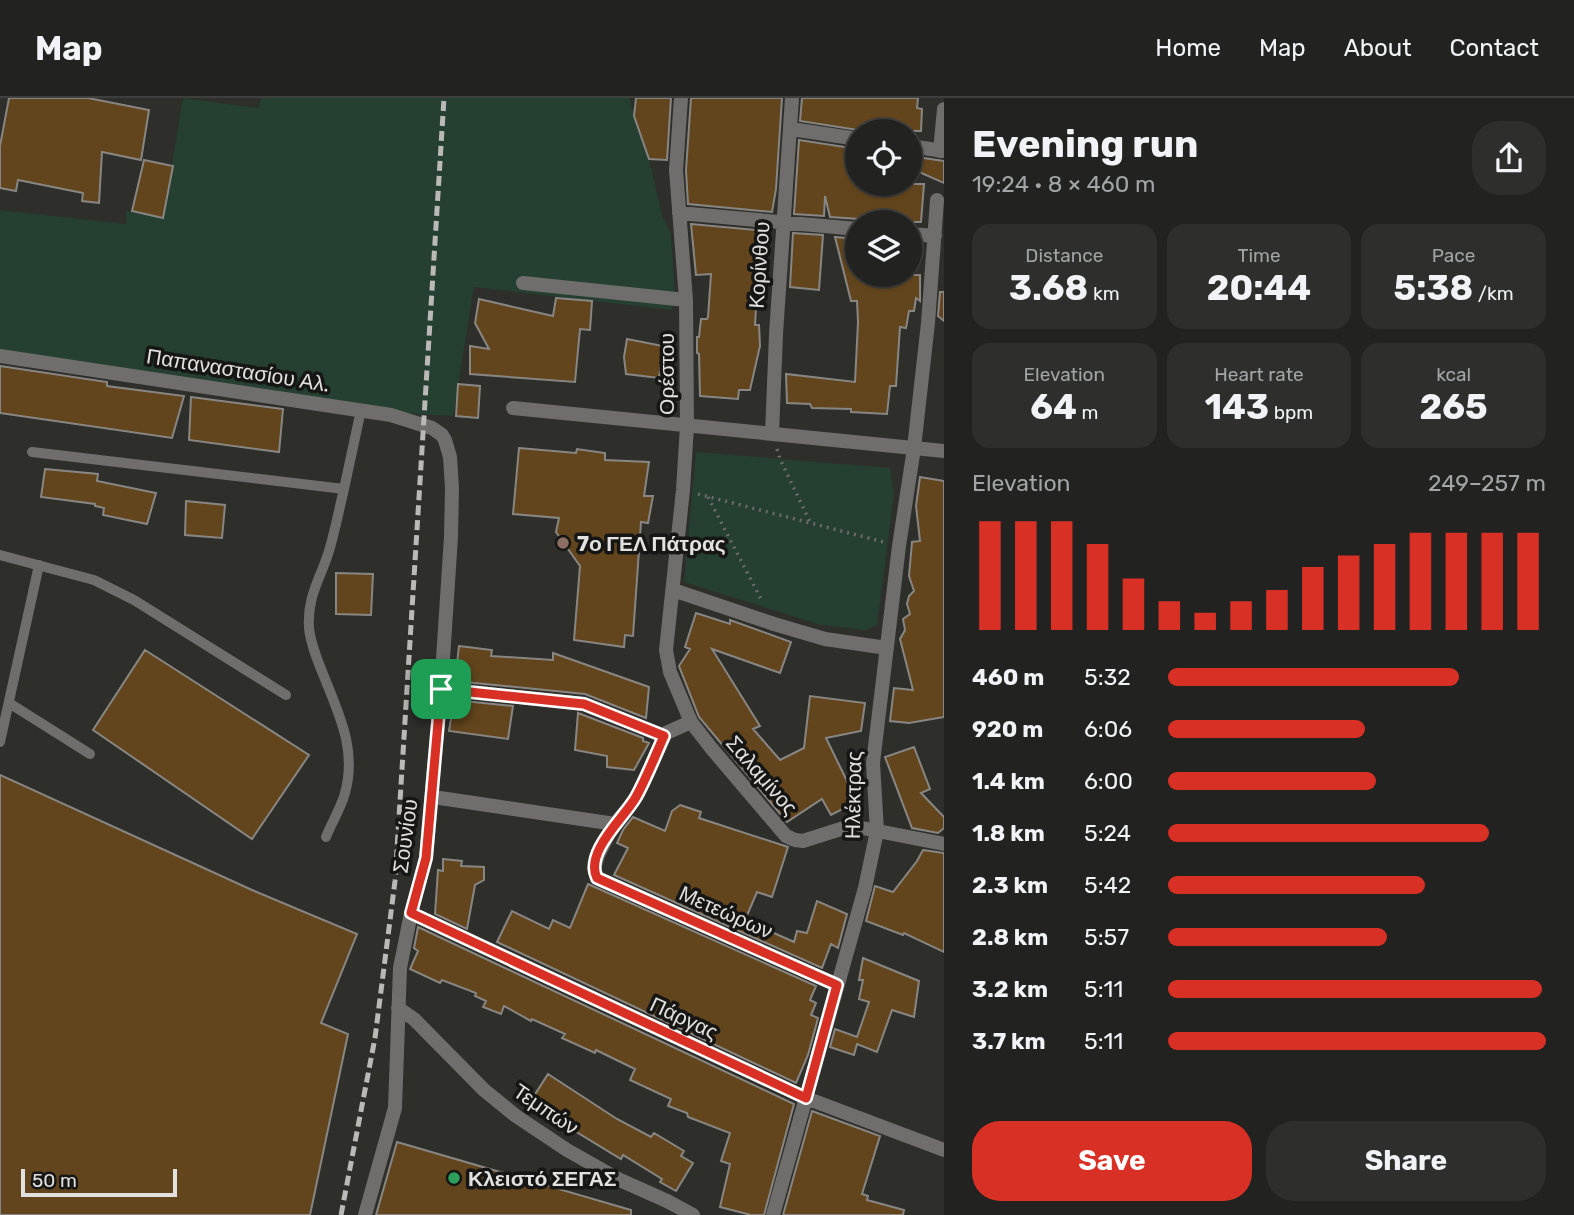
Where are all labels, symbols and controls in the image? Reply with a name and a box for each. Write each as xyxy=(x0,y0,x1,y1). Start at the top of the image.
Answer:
text: Map xyxy=(35,29,103,68)
text: Home xyxy=(1155,34,1221,62)
text: Map xyxy=(1259,34,1306,62)
text: About xyxy=(1344,34,1412,62)
text: Contact xyxy=(1450,34,1539,62)
map controls xyxy=(845,119,922,287)
button: locate xyxy=(845,119,922,196)
text: Evening run xyxy=(972,121,1198,167)
button: share xyxy=(1472,121,1546,195)
text: 19:24 · 8 × 460 m xyxy=(972,170,1155,198)
button: layers xyxy=(845,210,922,287)
street label: Κορίνθου xyxy=(743,221,775,309)
text: Distance xyxy=(1025,244,1103,267)
text: Time xyxy=(1237,244,1281,267)
text: Pace xyxy=(1432,244,1475,267)
text: 3.68 xyxy=(1009,267,1088,309)
text: 20:44 xyxy=(1207,267,1311,309)
text: 5:38 xyxy=(1394,267,1473,309)
text: km xyxy=(1088,282,1120,305)
text: /km xyxy=(1473,282,1514,305)
street label: Ορέστου xyxy=(654,333,679,415)
street label: Παπαναστασίου Αλ. xyxy=(145,343,331,397)
text: Elevation xyxy=(1024,363,1105,386)
text: Heart rate xyxy=(1214,363,1304,386)
text: kcal xyxy=(1436,363,1471,386)
text: 64 xyxy=(1030,386,1077,428)
text: 143 xyxy=(1205,386,1269,428)
text: 265 xyxy=(1420,386,1488,428)
text: m xyxy=(1077,401,1098,424)
text: bpm xyxy=(1269,401,1313,424)
text: Elevation xyxy=(972,469,1071,497)
text: 249–257 m xyxy=(1428,469,1546,497)
place label: 7ο ΓΕΛ Πάτρας xyxy=(577,531,726,556)
marker: 7ο ΓΕΛ Πάτρας xyxy=(555,535,571,551)
pin xyxy=(411,659,471,719)
text: 460 m xyxy=(972,663,1044,691)
text: 5:32 xyxy=(1084,663,1131,691)
icon: arrive xyxy=(422,670,460,708)
text: 920 m xyxy=(972,715,1043,743)
text: 6:06 xyxy=(1084,715,1132,743)
street label: Σαλαμίνος xyxy=(721,730,803,820)
street label: Ηλέκτρας xyxy=(840,751,866,839)
text: 1.4 km xyxy=(972,767,1045,795)
text: 6:00 xyxy=(1084,767,1133,795)
street label: Σουνίου xyxy=(387,797,423,875)
text: 1.8 km xyxy=(972,819,1045,847)
text: 5:24 xyxy=(1084,819,1131,847)
text: 2.3 km xyxy=(972,871,1048,899)
text: 5:42 xyxy=(1084,871,1131,899)
street label: Μετεώρων xyxy=(675,880,777,944)
text: 2.8 km xyxy=(972,923,1048,951)
text: 5:57 xyxy=(1084,923,1129,951)
text: 3.2 km xyxy=(972,975,1048,1003)
text: 5:11 xyxy=(1084,975,1123,1003)
street label: Πάργας xyxy=(646,991,722,1045)
text: 3.7 km xyxy=(972,1027,1046,1055)
text: 5:11 xyxy=(1084,1027,1123,1055)
street label: Τεμπών xyxy=(509,1078,583,1140)
button: Save xyxy=(972,1121,1252,1201)
button: Share xyxy=(1266,1121,1546,1201)
scale bar xyxy=(21,1166,177,1198)
place label: Κλειστό ΣΕΓΑΣ xyxy=(468,1166,616,1191)
text: 50 m xyxy=(32,1169,77,1192)
marker: Κλειστό ΣΕΓΑΣ xyxy=(446,1170,462,1186)

